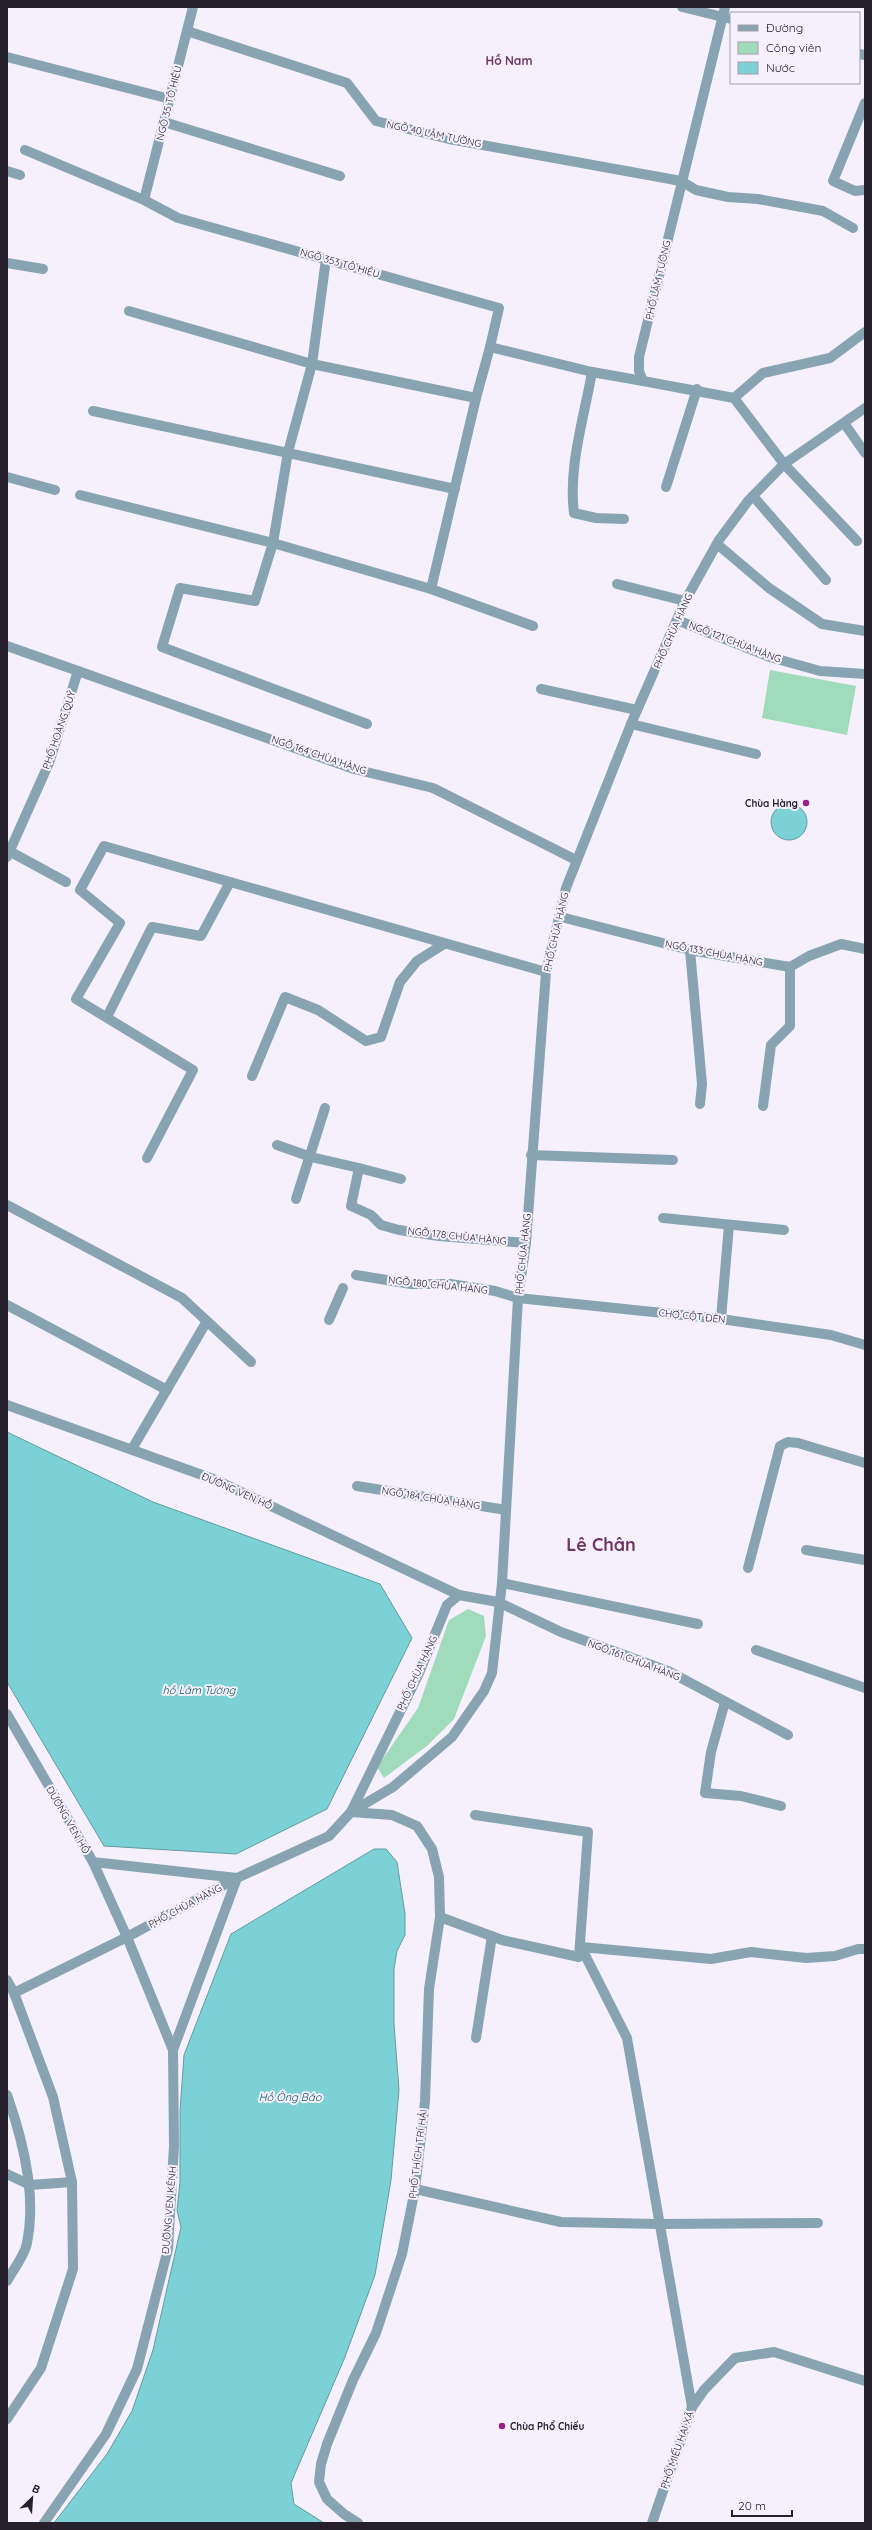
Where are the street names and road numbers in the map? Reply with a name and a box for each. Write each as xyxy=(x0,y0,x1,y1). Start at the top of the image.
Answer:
street label: NGÕ 35 TÔ HIỆU xyxy=(153,64,185,142)
street label: NGÕ 40 LÂM TƯỜNG xyxy=(385,118,483,150)
street label: PHỐ LÂM TƯỜNG xyxy=(643,239,673,321)
street label: NGÕ 353 TÔ HIỆU xyxy=(299,245,381,281)
street label: PHỐ CHÙA HÀNG xyxy=(651,591,696,671)
street label: NGÕ 121 CHÙA HÀNG xyxy=(687,618,783,666)
street label: PHỐ HOÀNG QUÝ xyxy=(39,689,79,771)
street label: NGÕ 164 CHÙA HÀNG xyxy=(270,733,368,777)
street label: PHỐ CHÙA HÀNG xyxy=(541,891,571,973)
street label: NGÕ 133 CHÙA HÀNG xyxy=(664,937,764,969)
street label: PHỐ CHÙA HÀNG xyxy=(512,1213,534,1295)
street label: NGÕ 178 CHÙA HÀNG xyxy=(407,1224,507,1248)
street label: NGÕ 180 CHÙA HÀNG xyxy=(387,1273,489,1297)
street label: CHỢ CỘT ĐÈN xyxy=(658,1306,726,1326)
street label: ĐƯỜNG VEN HỒ xyxy=(200,1470,275,1513)
street label: NGÕ 184 CHÙA HÀNG xyxy=(381,1484,481,1512)
street label: PHỐ CHÙA HÀNG xyxy=(394,1633,440,1713)
street label: NGÕ 161 CHÙA HÀNG xyxy=(586,1636,682,1684)
street label: ĐƯỜNG VEN HỒ xyxy=(43,1784,93,1857)
street label: PHỐ CHÙA HÀNG xyxy=(146,1881,224,1931)
street label: PHỐ THÍCH TRÍ HẢI xyxy=(406,2109,430,2199)
street label: ĐƯỜNG VEN KÊNH xyxy=(159,2165,179,2255)
street label: PHỐ MIẾU HAI XÃ xyxy=(658,2409,697,2491)

